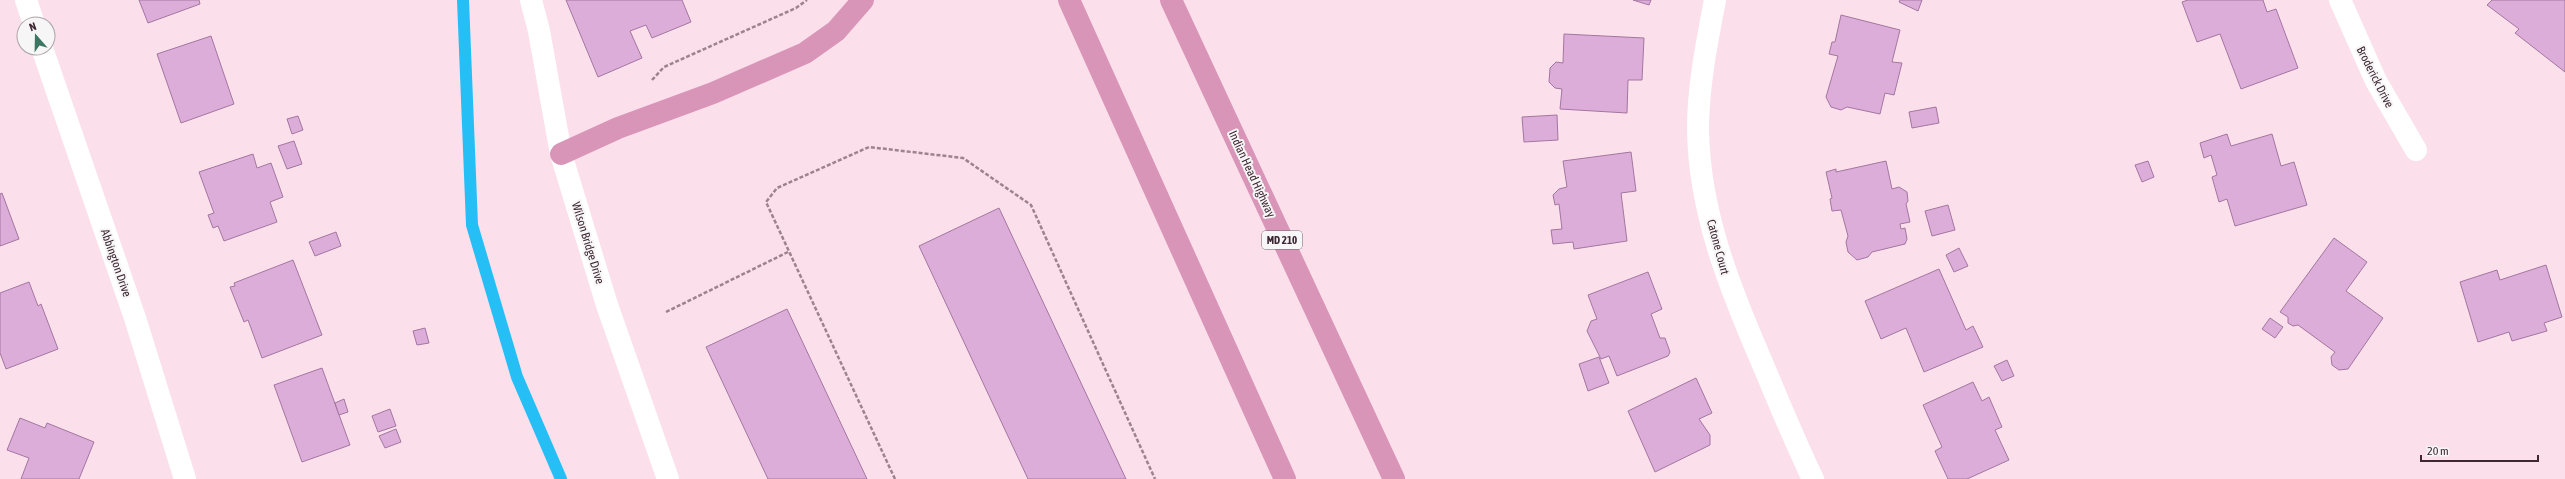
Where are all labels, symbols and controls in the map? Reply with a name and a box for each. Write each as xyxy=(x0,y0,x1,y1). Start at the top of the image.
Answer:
north arrow xyxy=(16,16,56,56)
text: N xyxy=(27,20,38,33)
street label: Broderick Drive xyxy=(2354,44,2396,110)
street label: Indian Head Highway xyxy=(1226,128,1278,220)
street label: Wilson Bridge Drive xyxy=(569,200,607,286)
street label: Catone Court xyxy=(1704,218,1732,277)
street label: Abbington Drive xyxy=(98,227,134,299)
road number: MD 210 xyxy=(1262,231,1302,249)
scale bar xyxy=(2421,437,2538,463)
text: 20 m xyxy=(2427,444,2449,458)

